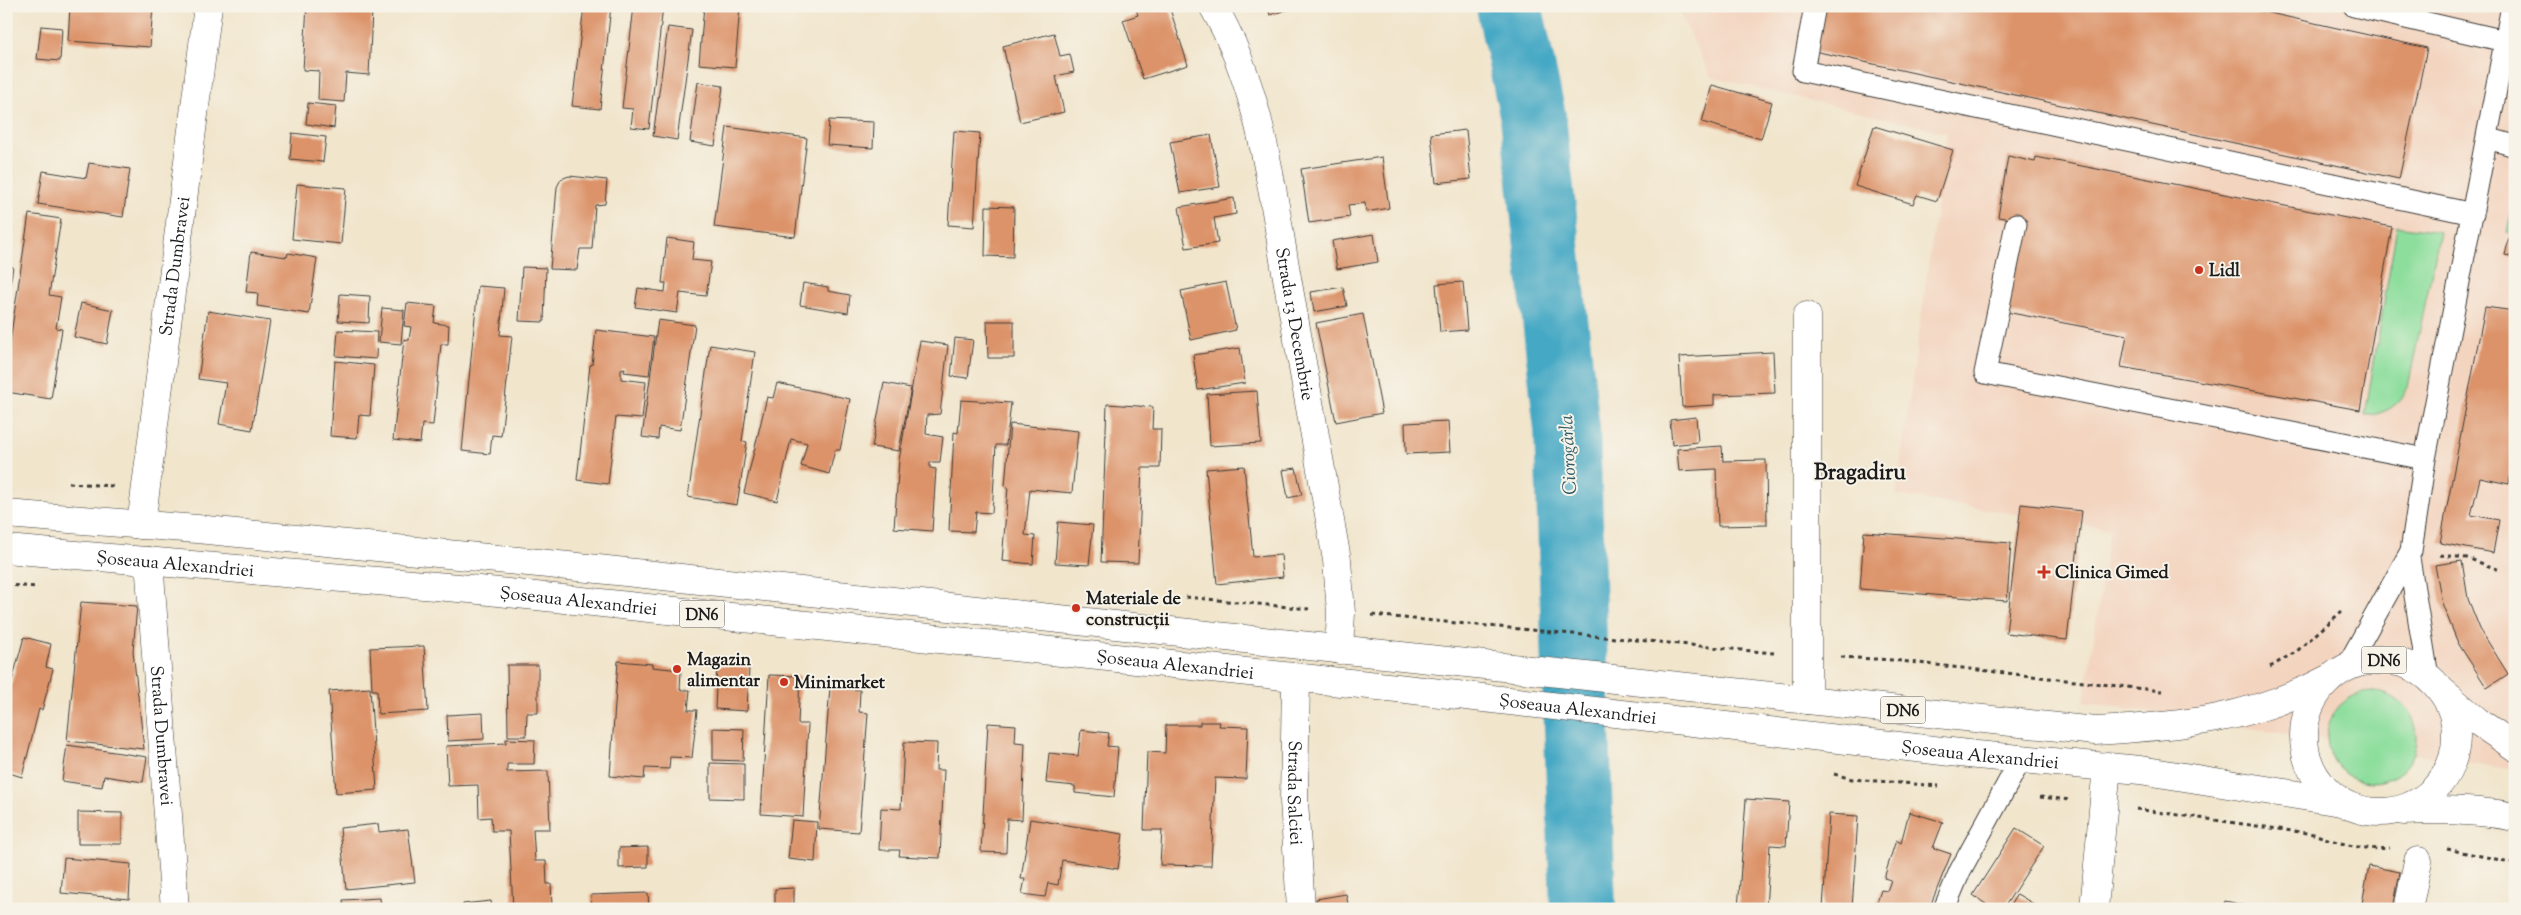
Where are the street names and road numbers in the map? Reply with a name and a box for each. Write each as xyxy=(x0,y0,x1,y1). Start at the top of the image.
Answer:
street label: Strada Dumbravei xyxy=(155,195,198,338)
street label: Strada 13 Decembrie xyxy=(1267,246,1320,403)
street label: Șoseaua Alexandriei xyxy=(95,546,255,585)
street label: Șoseaua Alexandriei xyxy=(498,581,659,624)
road number: DN6 xyxy=(680,600,724,628)
street label: Șoseaua Alexandriei xyxy=(1095,645,1255,688)
road number: DN6 xyxy=(2362,646,2406,674)
street label: Strada Dumbravei xyxy=(142,665,178,807)
street label: Șoseaua Alexandriei xyxy=(1497,689,1658,733)
road number: DN6 xyxy=(1880,696,1926,724)
street label: Șoseaua Alexandriei xyxy=(1900,735,2060,777)
street label: Strada Salciei xyxy=(1279,740,1308,846)

